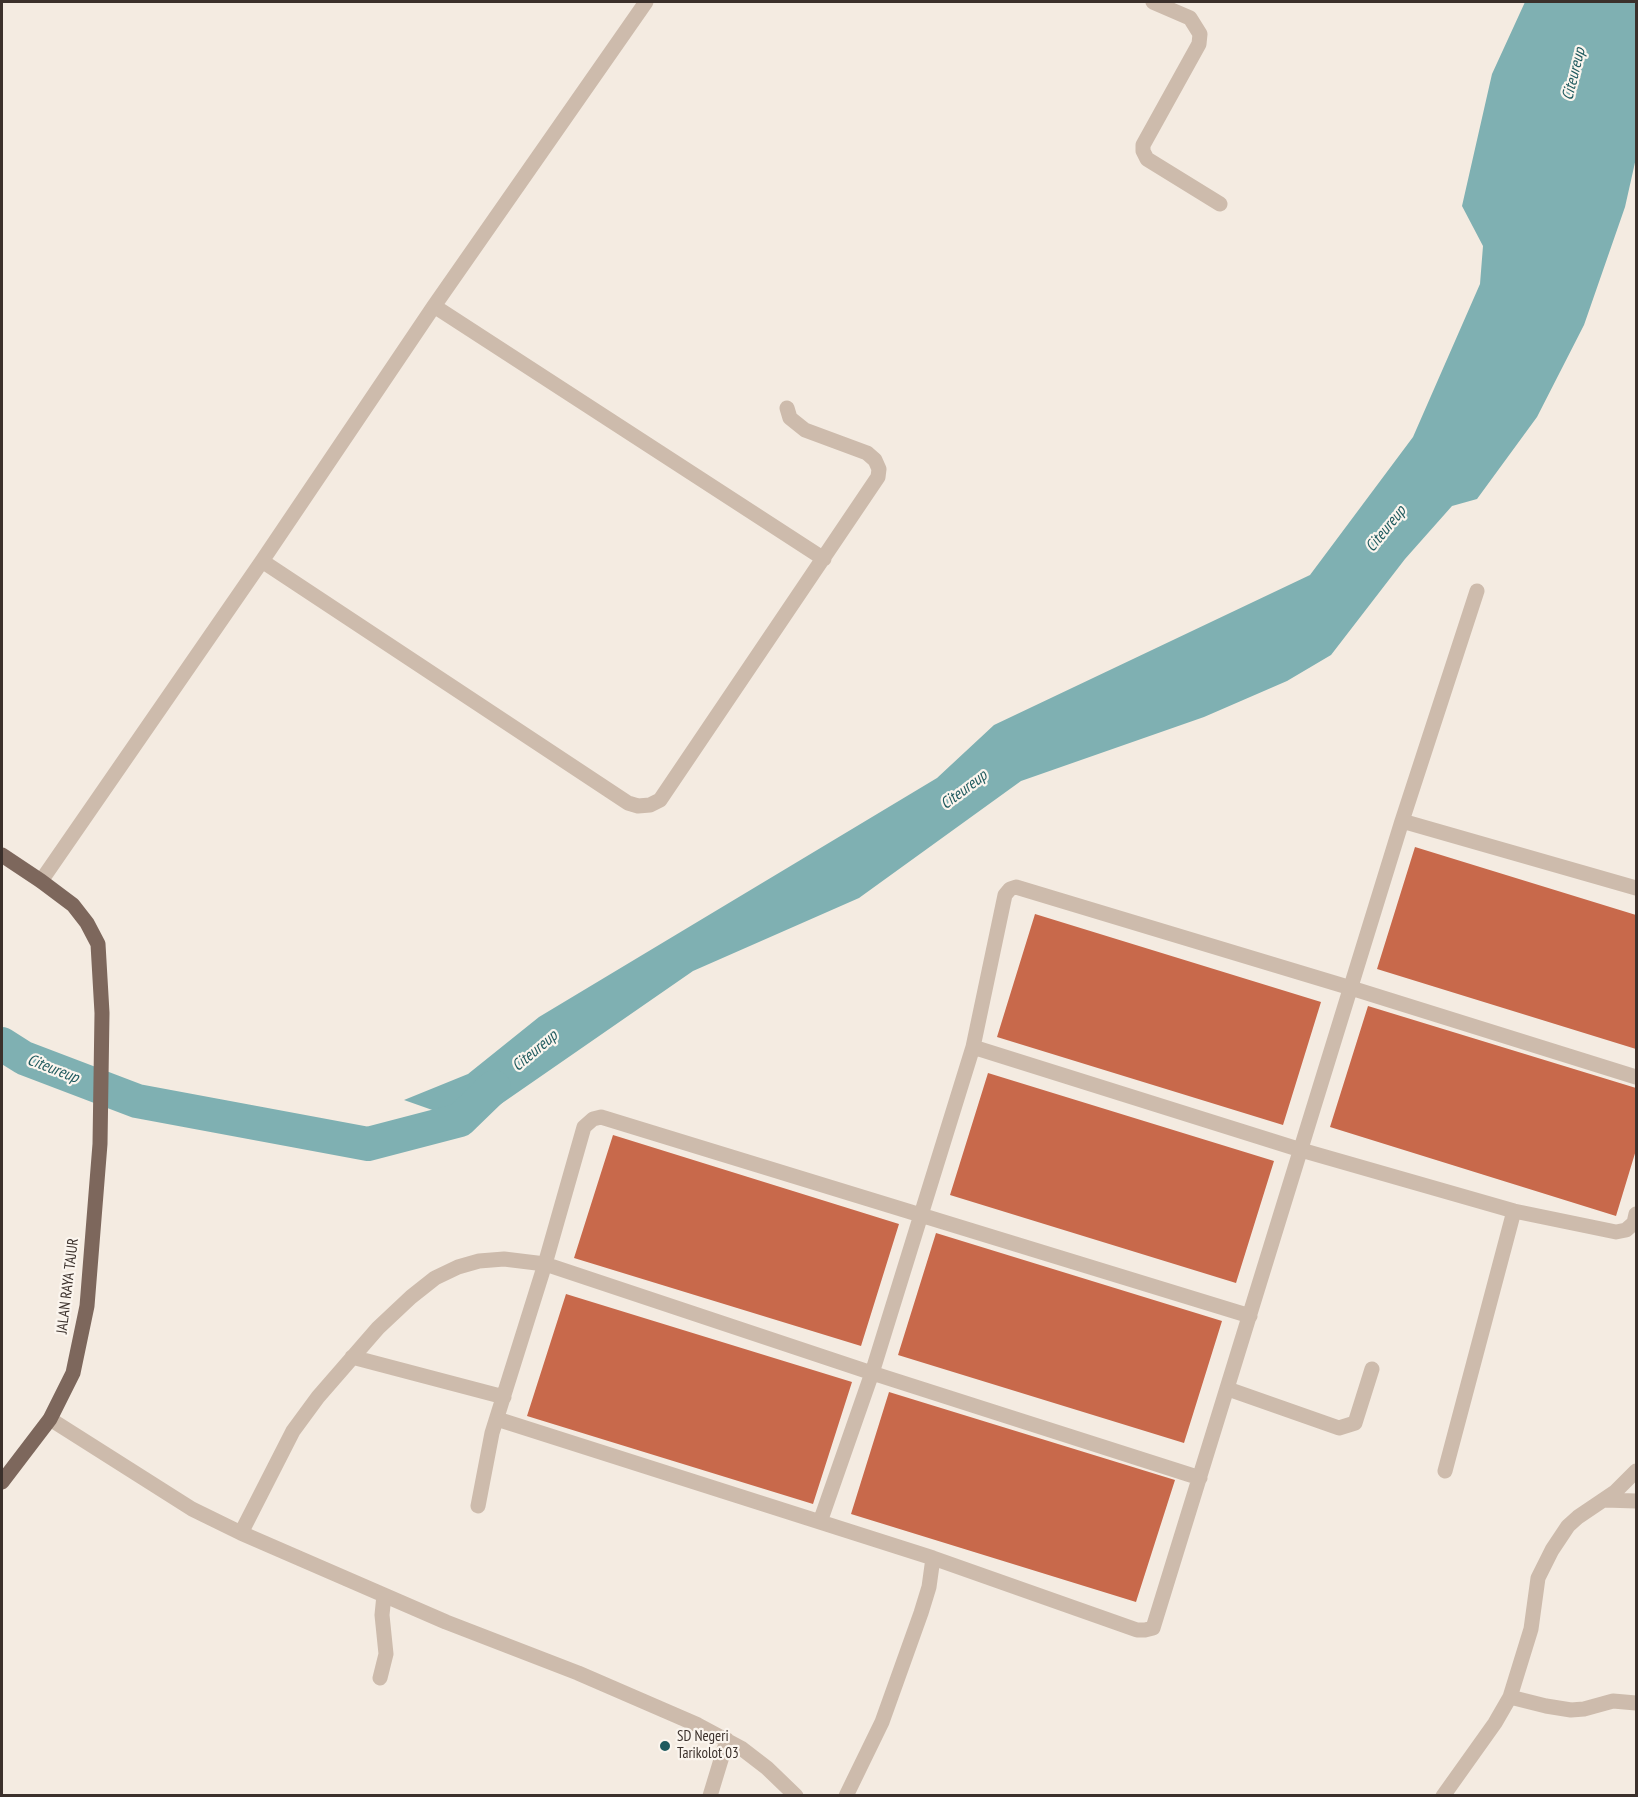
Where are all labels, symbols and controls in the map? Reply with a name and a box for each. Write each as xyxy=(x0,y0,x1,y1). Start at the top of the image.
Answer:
water label: Citeureup xyxy=(1558,46,1590,102)
water label: Citeureup xyxy=(1362,502,1410,556)
water label: Citeureup xyxy=(937,766,991,814)
water label: Citeureup xyxy=(508,1026,562,1076)
water label: Citeureup xyxy=(25,1050,81,1088)
street label: JALAN RAYA TAJUR xyxy=(53,1237,83,1335)
place label: SD Negeri Tarikolot 03 xyxy=(677,1728,739,1763)
marker: SD Negeri Tarikolot 03 xyxy=(658,1739,672,1753)

